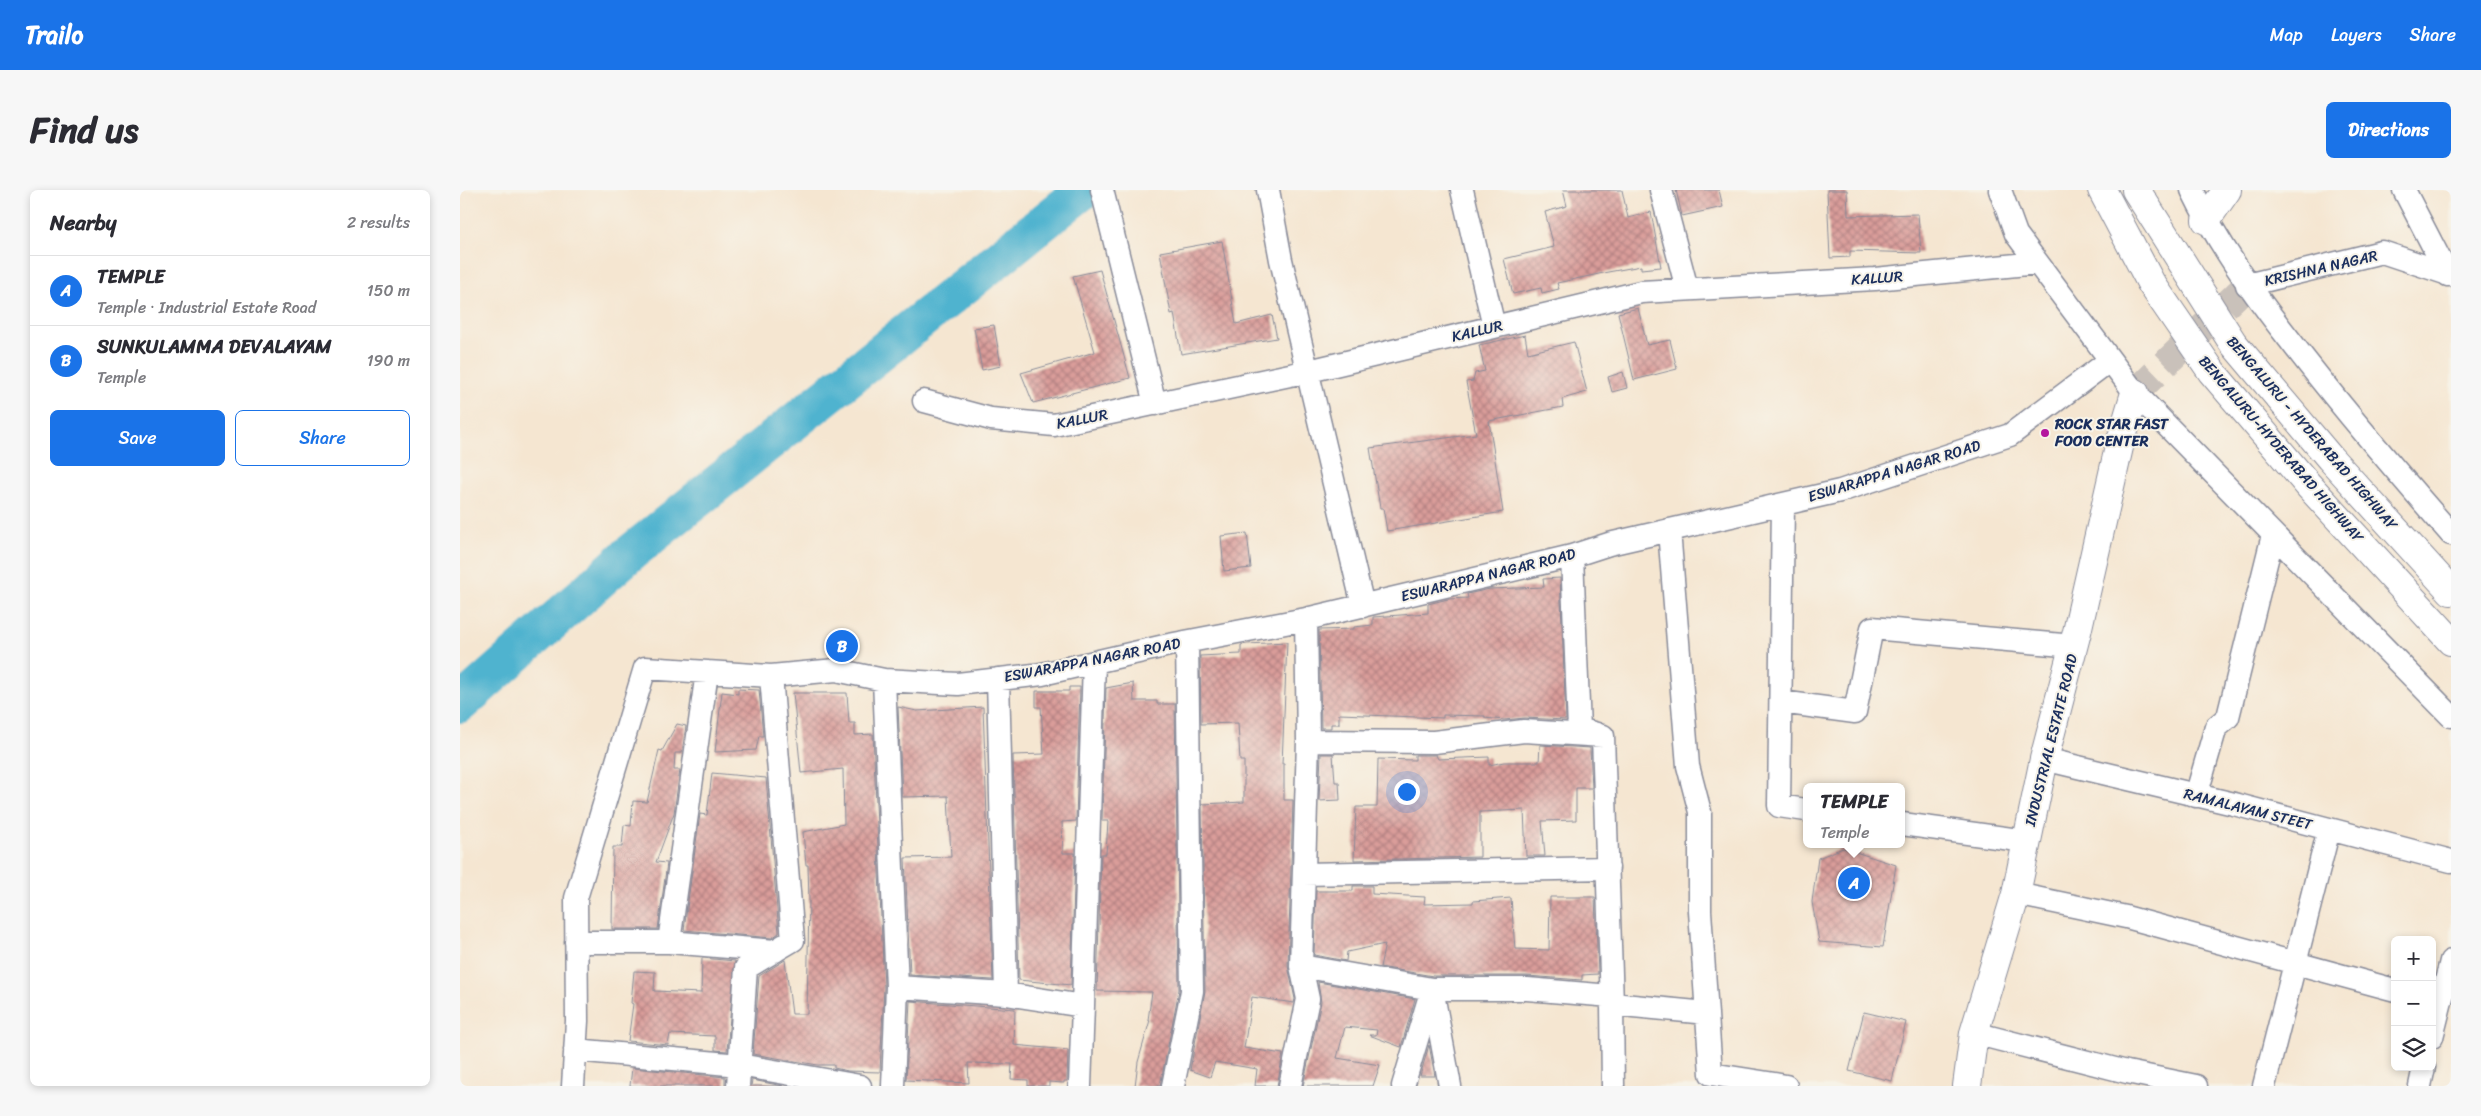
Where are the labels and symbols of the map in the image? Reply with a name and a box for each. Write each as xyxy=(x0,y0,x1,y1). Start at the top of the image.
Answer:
street label: KRISHNA NAGAR xyxy=(2262,242,2380,294)
street label: KALLUR xyxy=(1850,263,1904,293)
street label: KALLUR xyxy=(1449,313,1505,349)
street label: BENGALURU - HYDERABAD HIGHWAY xyxy=(2220,330,2405,537)
street label: BENGALURU-HYDERABAD HIGHWAY xyxy=(2192,349,2371,550)
street label: KALLUR xyxy=(1054,401,1110,437)
place label: ROCK STAR FAST FOOD CENTER xyxy=(2054,411,2169,454)
marker: ROCK STAR FAST FOOD CENTER xyxy=(2039,427,2051,439)
street label: ESWARAPPA NAGAR ROAD xyxy=(1804,432,1984,510)
street label: ESWARAPPA NAGAR ROAD xyxy=(1398,541,1578,609)
pin: B xyxy=(826,627,858,665)
street label: ESWARAPPA NAGAR ROAD xyxy=(1001,630,1183,690)
street label: INDUSTRIAL ESTATE ROAD xyxy=(2017,651,2085,830)
your location xyxy=(1394,779,1420,805)
street label: RAMALAYAM STEET xyxy=(2181,780,2316,838)
pin: A xyxy=(1838,864,1870,902)

